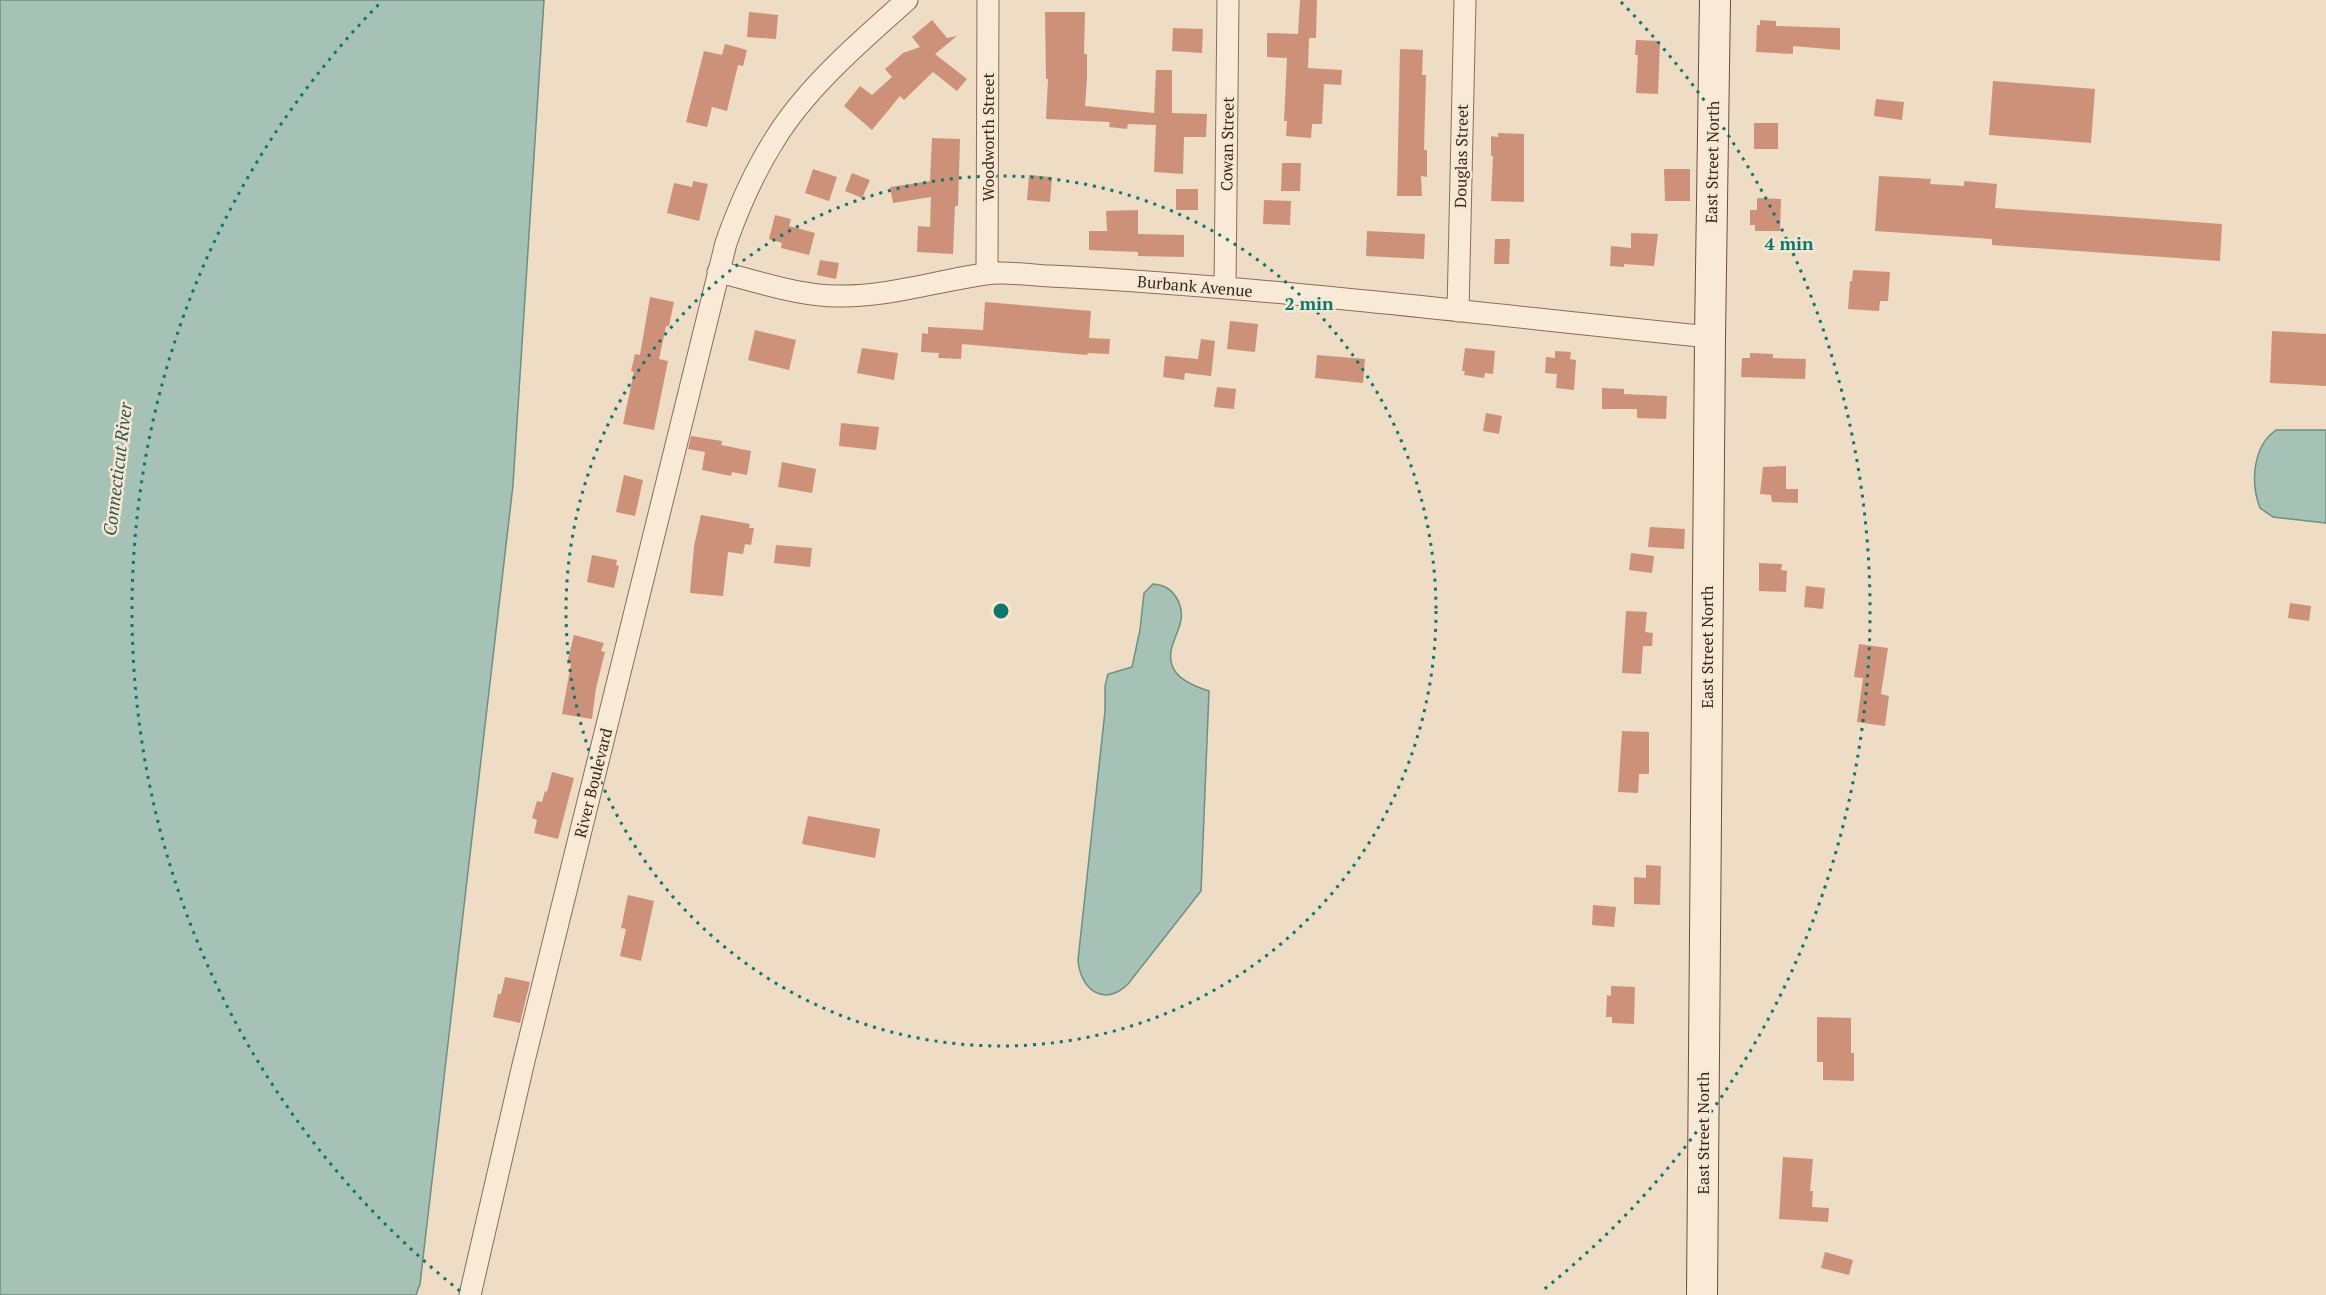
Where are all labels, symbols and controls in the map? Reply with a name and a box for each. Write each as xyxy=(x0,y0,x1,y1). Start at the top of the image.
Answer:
street label: Woodworth Street xyxy=(977,73,999,201)
street label: Cowan Street xyxy=(1215,97,1239,191)
street label: East Street North xyxy=(1700,100,1724,224)
street label: Douglas Street xyxy=(1449,104,1473,208)
text: 4 min xyxy=(1764,231,1814,255)
street label: Burbank Avenue xyxy=(1136,270,1254,302)
text: 2 min xyxy=(1284,291,1334,315)
water label: Connecticut River xyxy=(97,400,137,537)
street label: East Street North xyxy=(1696,585,1718,708)
centre of rings xyxy=(991,601,1011,621)
street label: River Boulevard xyxy=(569,726,617,840)
street label: East Street North xyxy=(1692,1071,1714,1194)

